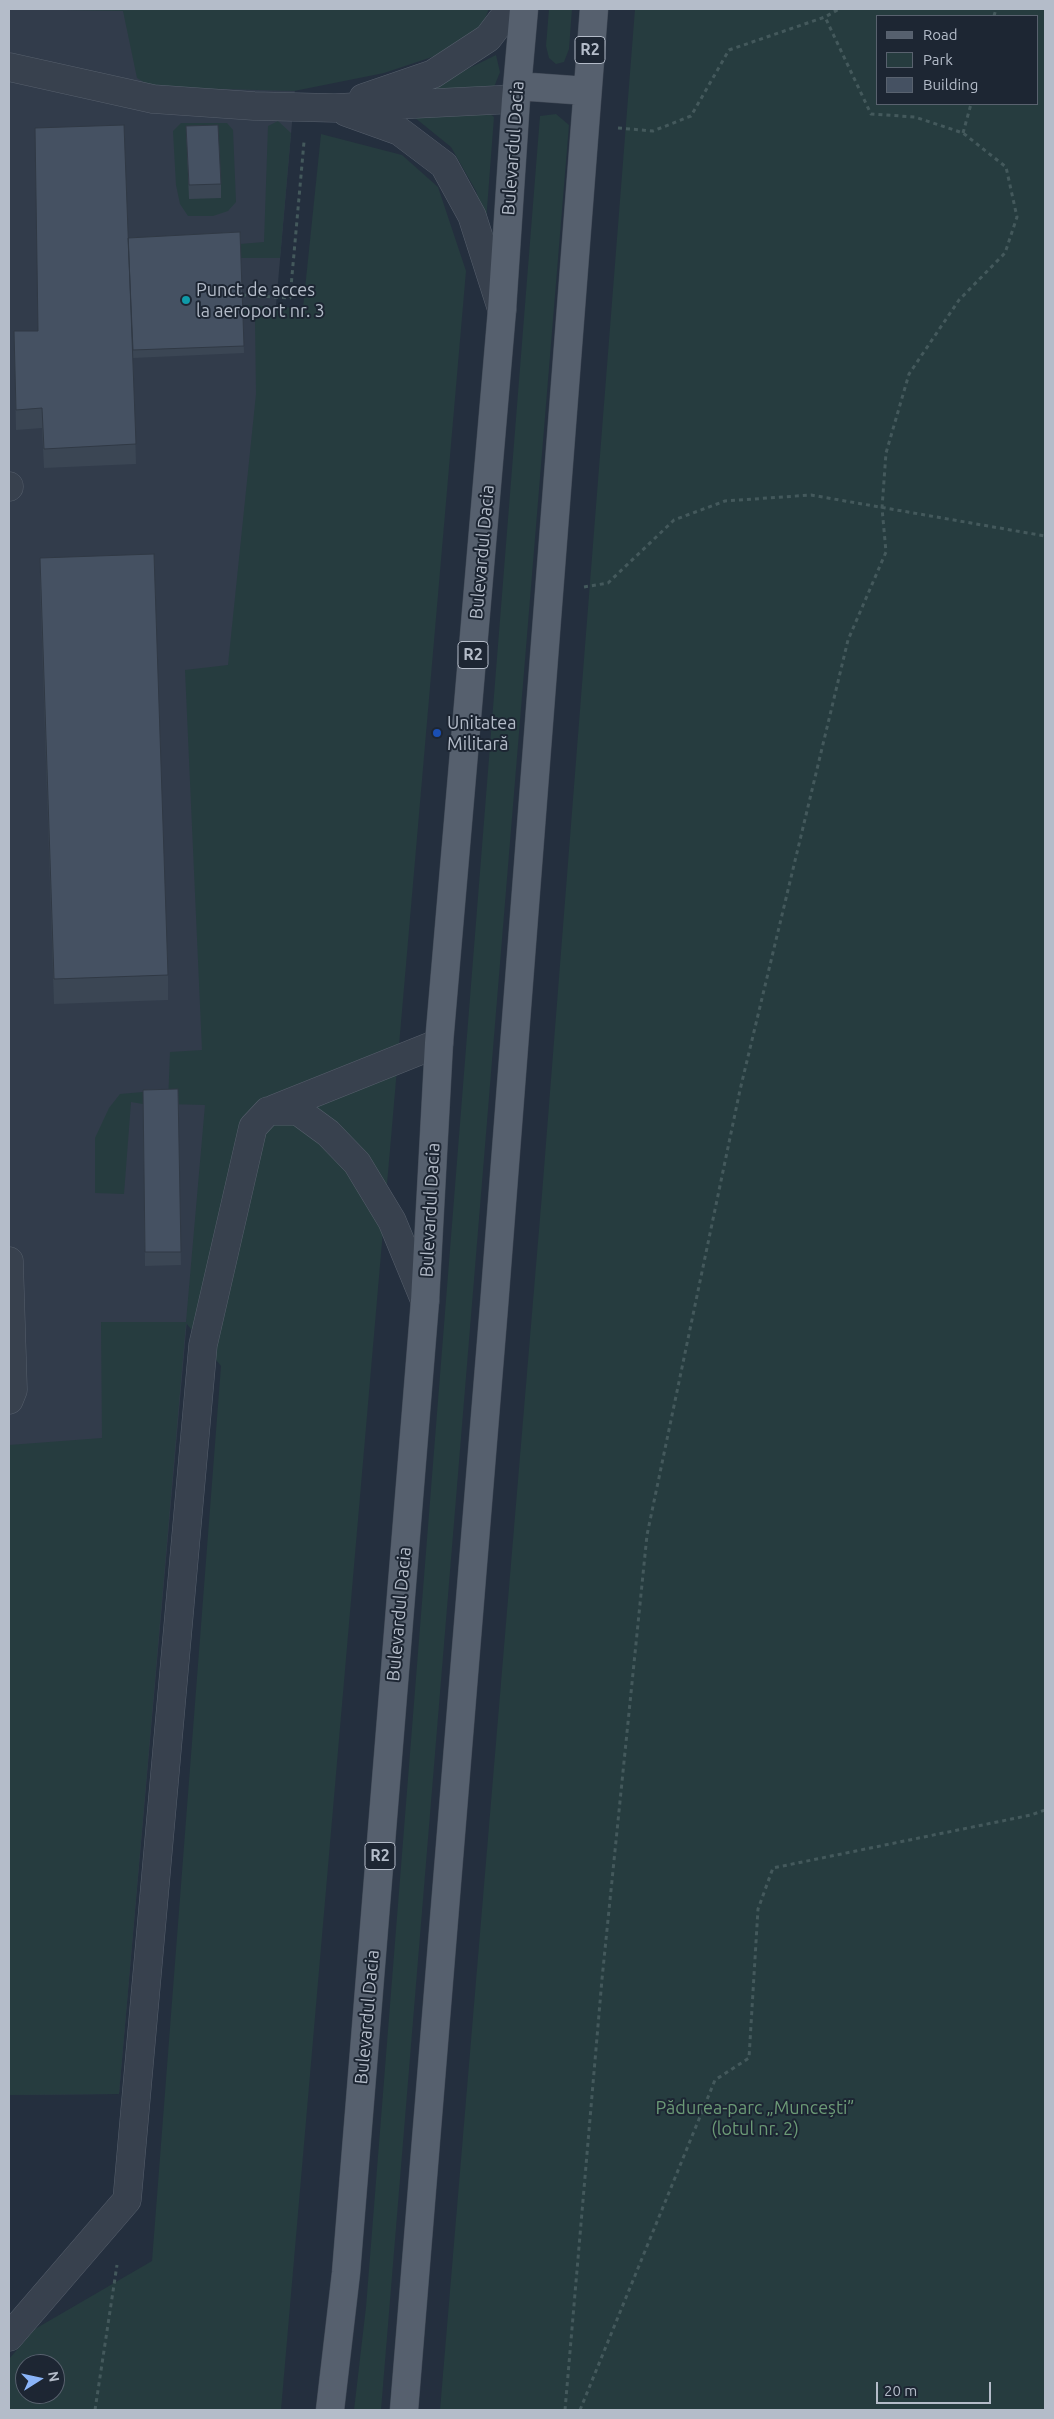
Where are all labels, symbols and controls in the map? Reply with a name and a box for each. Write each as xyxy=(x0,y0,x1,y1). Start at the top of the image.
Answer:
legend xyxy=(876,15,1039,105)
text: Road xyxy=(923,26,958,43)
road number: R2 xyxy=(575,36,605,64)
text: Park xyxy=(923,51,953,68)
text: Building xyxy=(923,76,978,93)
street label: Bulevardul Dacia xyxy=(498,80,528,216)
place label: Punct de acces la aeroport nr. 3 xyxy=(196,279,325,322)
marker: Punct de acces la aeroport nr. 3 xyxy=(180,294,192,306)
street label: Bulevardul Dacia xyxy=(465,484,499,620)
road number: R2 xyxy=(458,642,488,668)
place label: Unitatea Militară xyxy=(447,712,516,754)
marker: Unitatea Militară xyxy=(431,727,443,739)
street label: Bulevardul Dacia xyxy=(416,1142,444,1278)
street label: Bulevardul Dacia xyxy=(382,1546,416,1682)
road number: R2 xyxy=(365,1842,395,1870)
street label: Bulevardul Dacia xyxy=(350,1949,384,2085)
park label: Pădurea-parc „Muncești” (lotul nr. 2) xyxy=(656,2097,854,2140)
north arrow xyxy=(15,2354,65,2404)
text: N xyxy=(45,2370,63,2383)
scale bar xyxy=(879,2372,994,2404)
text: 20 m xyxy=(884,2382,917,2399)

